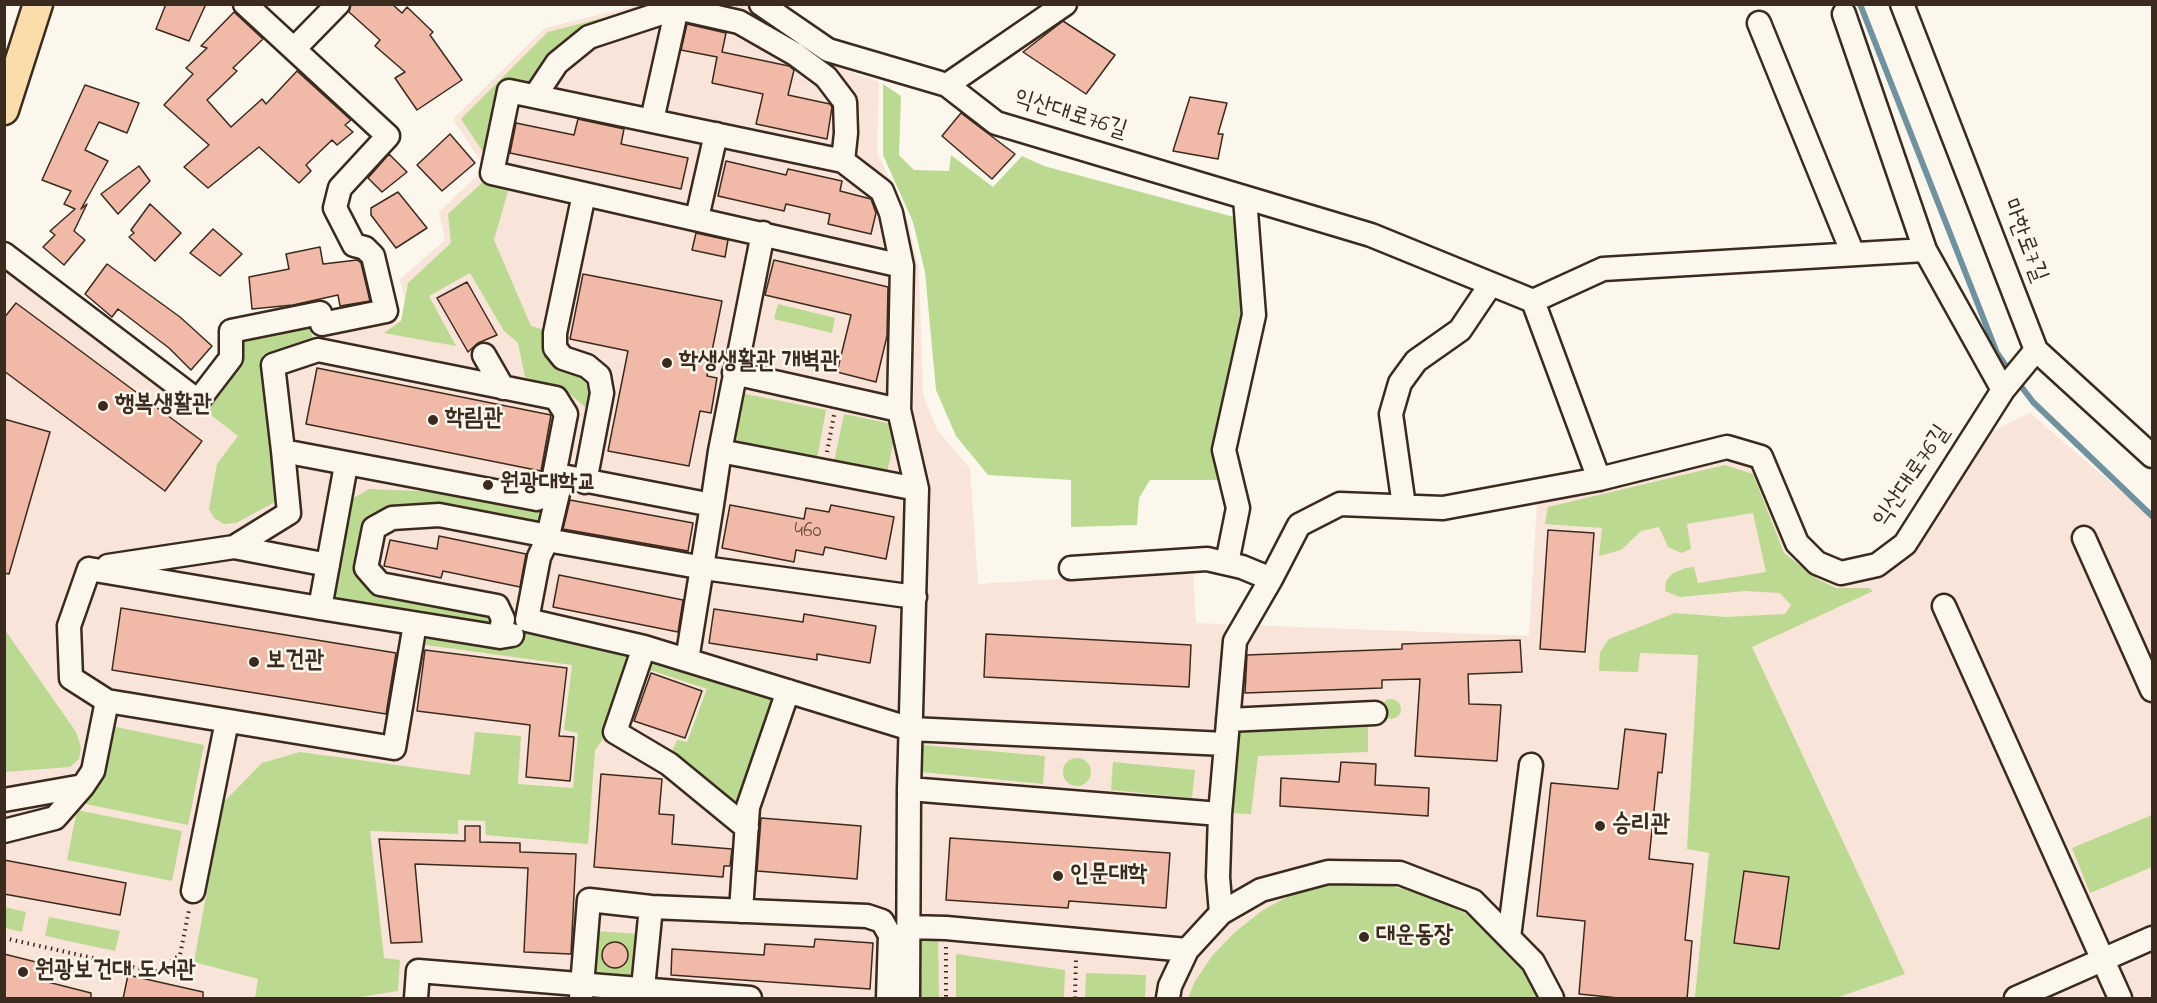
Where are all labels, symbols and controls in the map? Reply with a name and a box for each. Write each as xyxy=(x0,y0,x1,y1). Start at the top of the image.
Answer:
street label: 익산대로76길 xyxy=(1010,85,1130,147)
street label: 마한로7길 xyxy=(1994,195,2052,287)
place label: 학생생활관 개벽관 xyxy=(679,349,840,377)
marker: 학생생활관 개벽관 xyxy=(660,356,674,370)
place label: 행복생활관 xyxy=(115,392,212,420)
marker: 행복생활관 xyxy=(96,399,110,413)
place label: 학림관 xyxy=(445,406,503,434)
marker: 학림관 xyxy=(426,413,440,427)
street label: 익산대로76길 xyxy=(1868,420,1958,534)
place label: 원광대학교 xyxy=(500,471,597,499)
marker: 원광대학교 xyxy=(481,478,495,492)
house number: 460 xyxy=(795,520,821,546)
place label: 보건관 xyxy=(266,648,324,676)
marker: 보건관 xyxy=(247,655,261,669)
place label: 승리관 xyxy=(1612,812,1670,840)
marker: 승리관 xyxy=(1593,819,1607,833)
place label: 인문대학 xyxy=(1070,862,1147,890)
marker: 인문대학 xyxy=(1051,869,1065,883)
place label: 대운동장 xyxy=(1376,923,1453,951)
marker: 대운동장 xyxy=(1357,930,1371,944)
place label: 원광보건대 도서관 xyxy=(35,958,196,986)
marker: 원광보건대 도서관 xyxy=(16,965,30,979)

